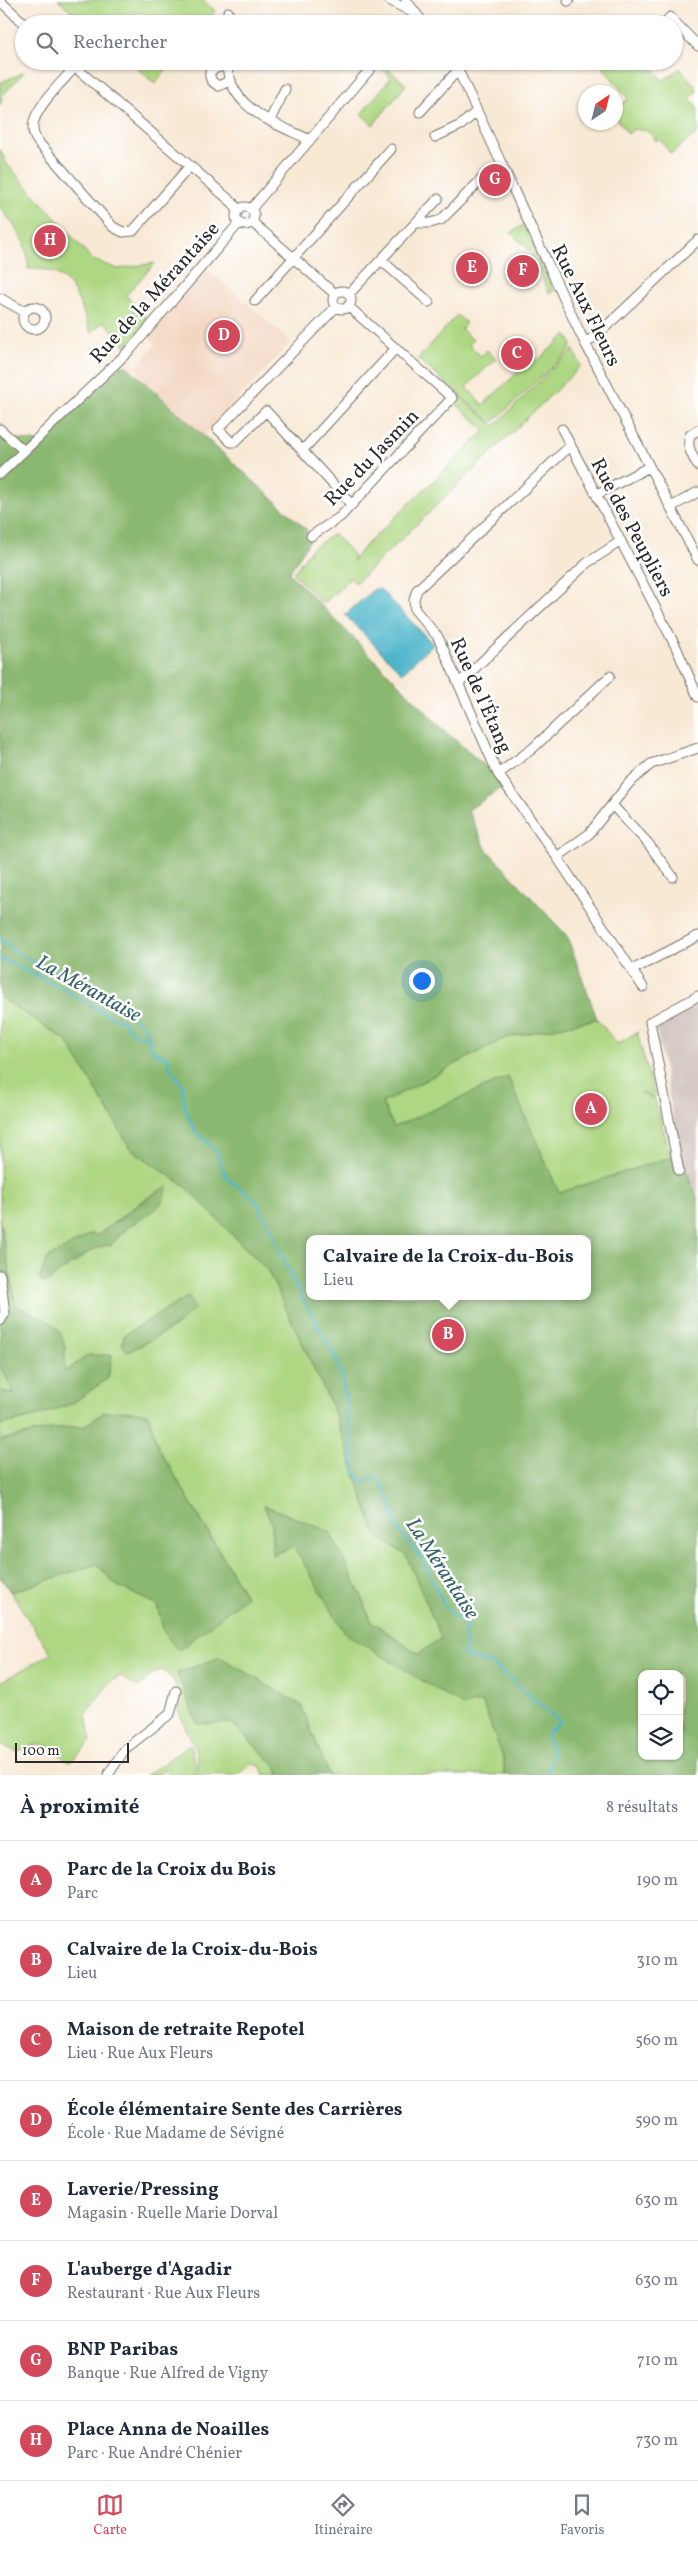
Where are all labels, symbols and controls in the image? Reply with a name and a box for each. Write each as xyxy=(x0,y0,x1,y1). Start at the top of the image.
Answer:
search box xyxy=(15,15,683,70)
icon: search xyxy=(33,29,61,57)
text: Rechercher xyxy=(73,30,167,56)
north arrow xyxy=(578,85,623,130)
pin: G xyxy=(479,161,511,199)
street label: Rue de la Mérantaise xyxy=(84,216,227,370)
pin: H xyxy=(34,222,66,260)
street label: Rue Aux Fleurs xyxy=(544,240,627,372)
pin: E xyxy=(456,249,488,287)
pin: F xyxy=(507,252,539,290)
pin: D xyxy=(208,317,240,355)
pin: C xyxy=(501,335,533,373)
street label: Rue du Jasmin xyxy=(319,403,426,513)
street label: Rue des Peupliers xyxy=(583,454,680,602)
street label: Rue de l'Étang xyxy=(442,633,518,758)
water label: La Mérantaise xyxy=(30,948,146,1030)
your location xyxy=(409,968,435,994)
pin: A xyxy=(575,1090,607,1128)
popup xyxy=(306,1235,591,1300)
text: Calvaire de la Croix-du-Bois xyxy=(323,1244,574,1270)
text: Lieu xyxy=(323,1270,353,1292)
pin: B xyxy=(432,1316,464,1354)
water label: La Mérantaise xyxy=(398,1512,486,1626)
map controls xyxy=(638,1670,683,1760)
button: locate xyxy=(638,1670,683,1715)
button: layers xyxy=(638,1715,683,1760)
scale bar xyxy=(15,1740,129,1763)
text: 100 m xyxy=(22,1742,60,1761)
text: À proximité xyxy=(20,1793,139,1822)
text: 8 résultats xyxy=(606,1797,678,1819)
text: Parc de la Croix du Bois xyxy=(67,1857,276,1883)
text: A xyxy=(30,1870,42,1892)
text: 190 m xyxy=(636,1870,678,1892)
text: Parc xyxy=(67,1883,98,1905)
text: Calvaire de la Croix-du-Bois xyxy=(67,1937,318,1963)
text: B xyxy=(31,1950,41,1972)
text: 310 m xyxy=(637,1950,678,1972)
text: Lieu xyxy=(67,1963,97,1985)
text: Maison de retraite Repotel xyxy=(67,2017,305,2043)
text: C xyxy=(31,2030,41,2052)
text: 560 m xyxy=(635,2030,678,2052)
text: Lieu · Rue Aux Fleurs xyxy=(67,2043,213,2065)
text: École élémentaire Sente des Carrières xyxy=(67,2097,403,2123)
text: D xyxy=(30,2110,42,2132)
text: 590 m xyxy=(635,2110,678,2132)
text: École · Rue Madame de Sévigné xyxy=(67,2123,284,2145)
text: Laverie/Pressing xyxy=(67,2177,219,2203)
text: E xyxy=(31,2190,41,2212)
text: 630 m xyxy=(635,2190,678,2212)
text: Magasin · Ruelle Marie Dorval xyxy=(67,2203,278,2225)
text: L'auberge d'Agadir xyxy=(67,2257,232,2283)
text: F xyxy=(31,2270,41,2292)
text: 630 m xyxy=(635,2270,678,2292)
text: Restaurant · Rue Aux Fleurs xyxy=(67,2283,260,2305)
text: BNP Paribas xyxy=(67,2337,178,2363)
text: G xyxy=(30,2350,42,2372)
text: 710 m xyxy=(637,2350,678,2372)
text: Banque · Rue Alfred de Vigny xyxy=(67,2363,268,2385)
text: Place Anna de Noailles xyxy=(67,2417,269,2443)
text: H xyxy=(30,2430,42,2452)
text: 730 m xyxy=(636,2430,678,2452)
text: Parc · Rue André Chénier xyxy=(67,2443,242,2465)
tab: Carte xyxy=(94,2491,127,2540)
tab: Itinéraire xyxy=(314,2491,373,2540)
tab: Favoris xyxy=(560,2491,604,2540)

